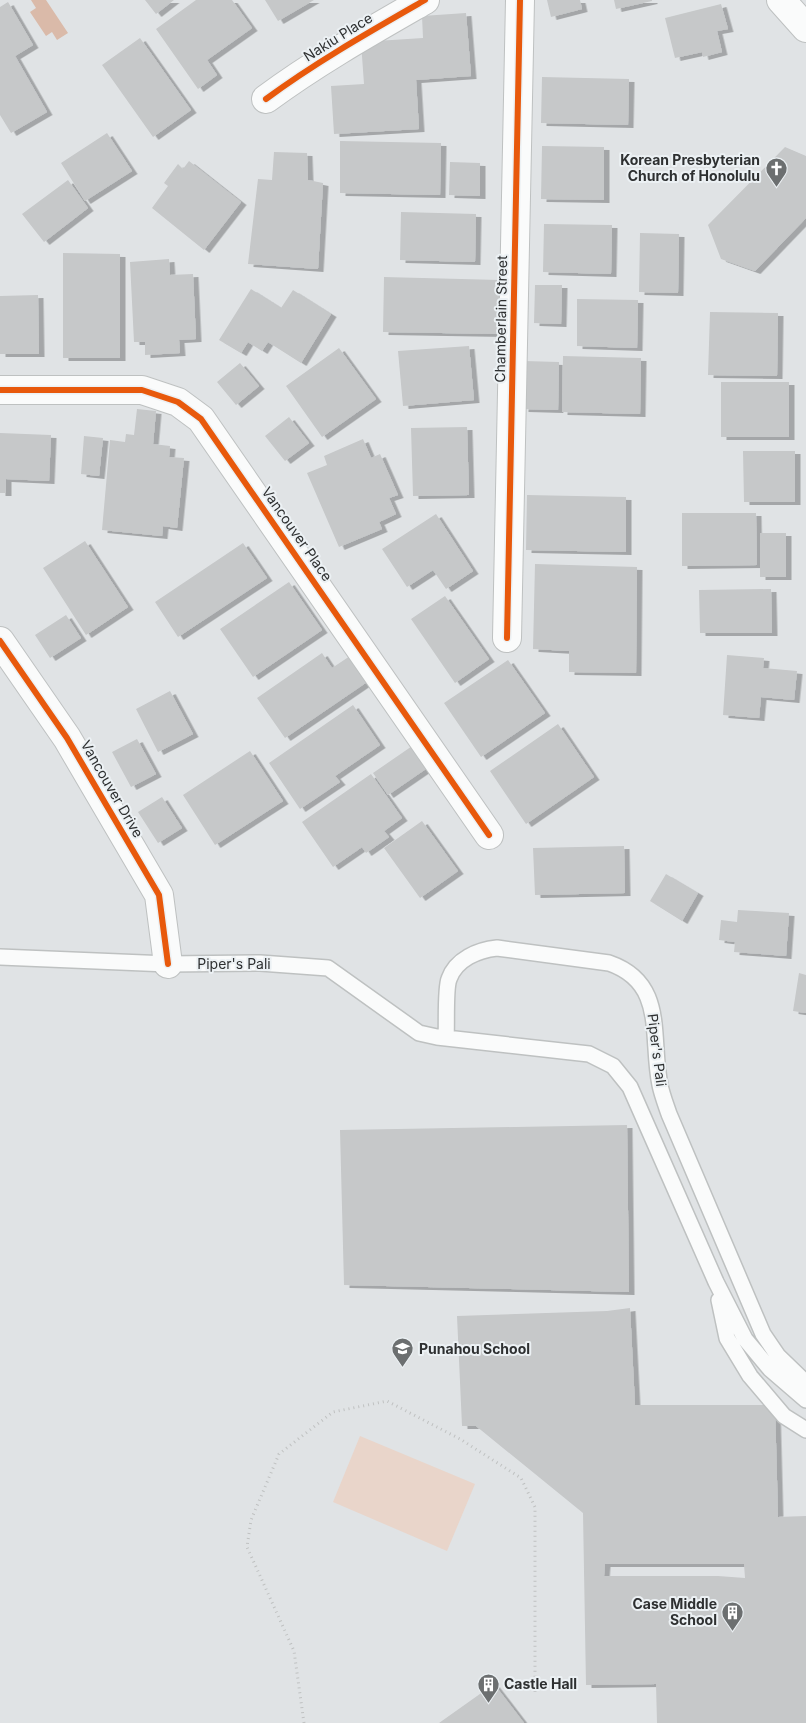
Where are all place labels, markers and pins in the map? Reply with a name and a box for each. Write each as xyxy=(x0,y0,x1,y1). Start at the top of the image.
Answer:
place label: Korean Presbyterian Church of Honolulu xyxy=(620,151,760,184)
church icon: Korean Presbyterian Church of Honolulu xyxy=(764,156,788,187)
school or university icon: Punahou School xyxy=(391,1337,415,1368)
place label: Punahou School xyxy=(419,1340,530,1357)
place label: Case Middle School xyxy=(632,1595,717,1628)
building icon: Case Middle School xyxy=(721,1600,745,1631)
building icon: Castle Hall xyxy=(476,1672,500,1703)
place label: Castle Hall xyxy=(504,1675,577,1692)

